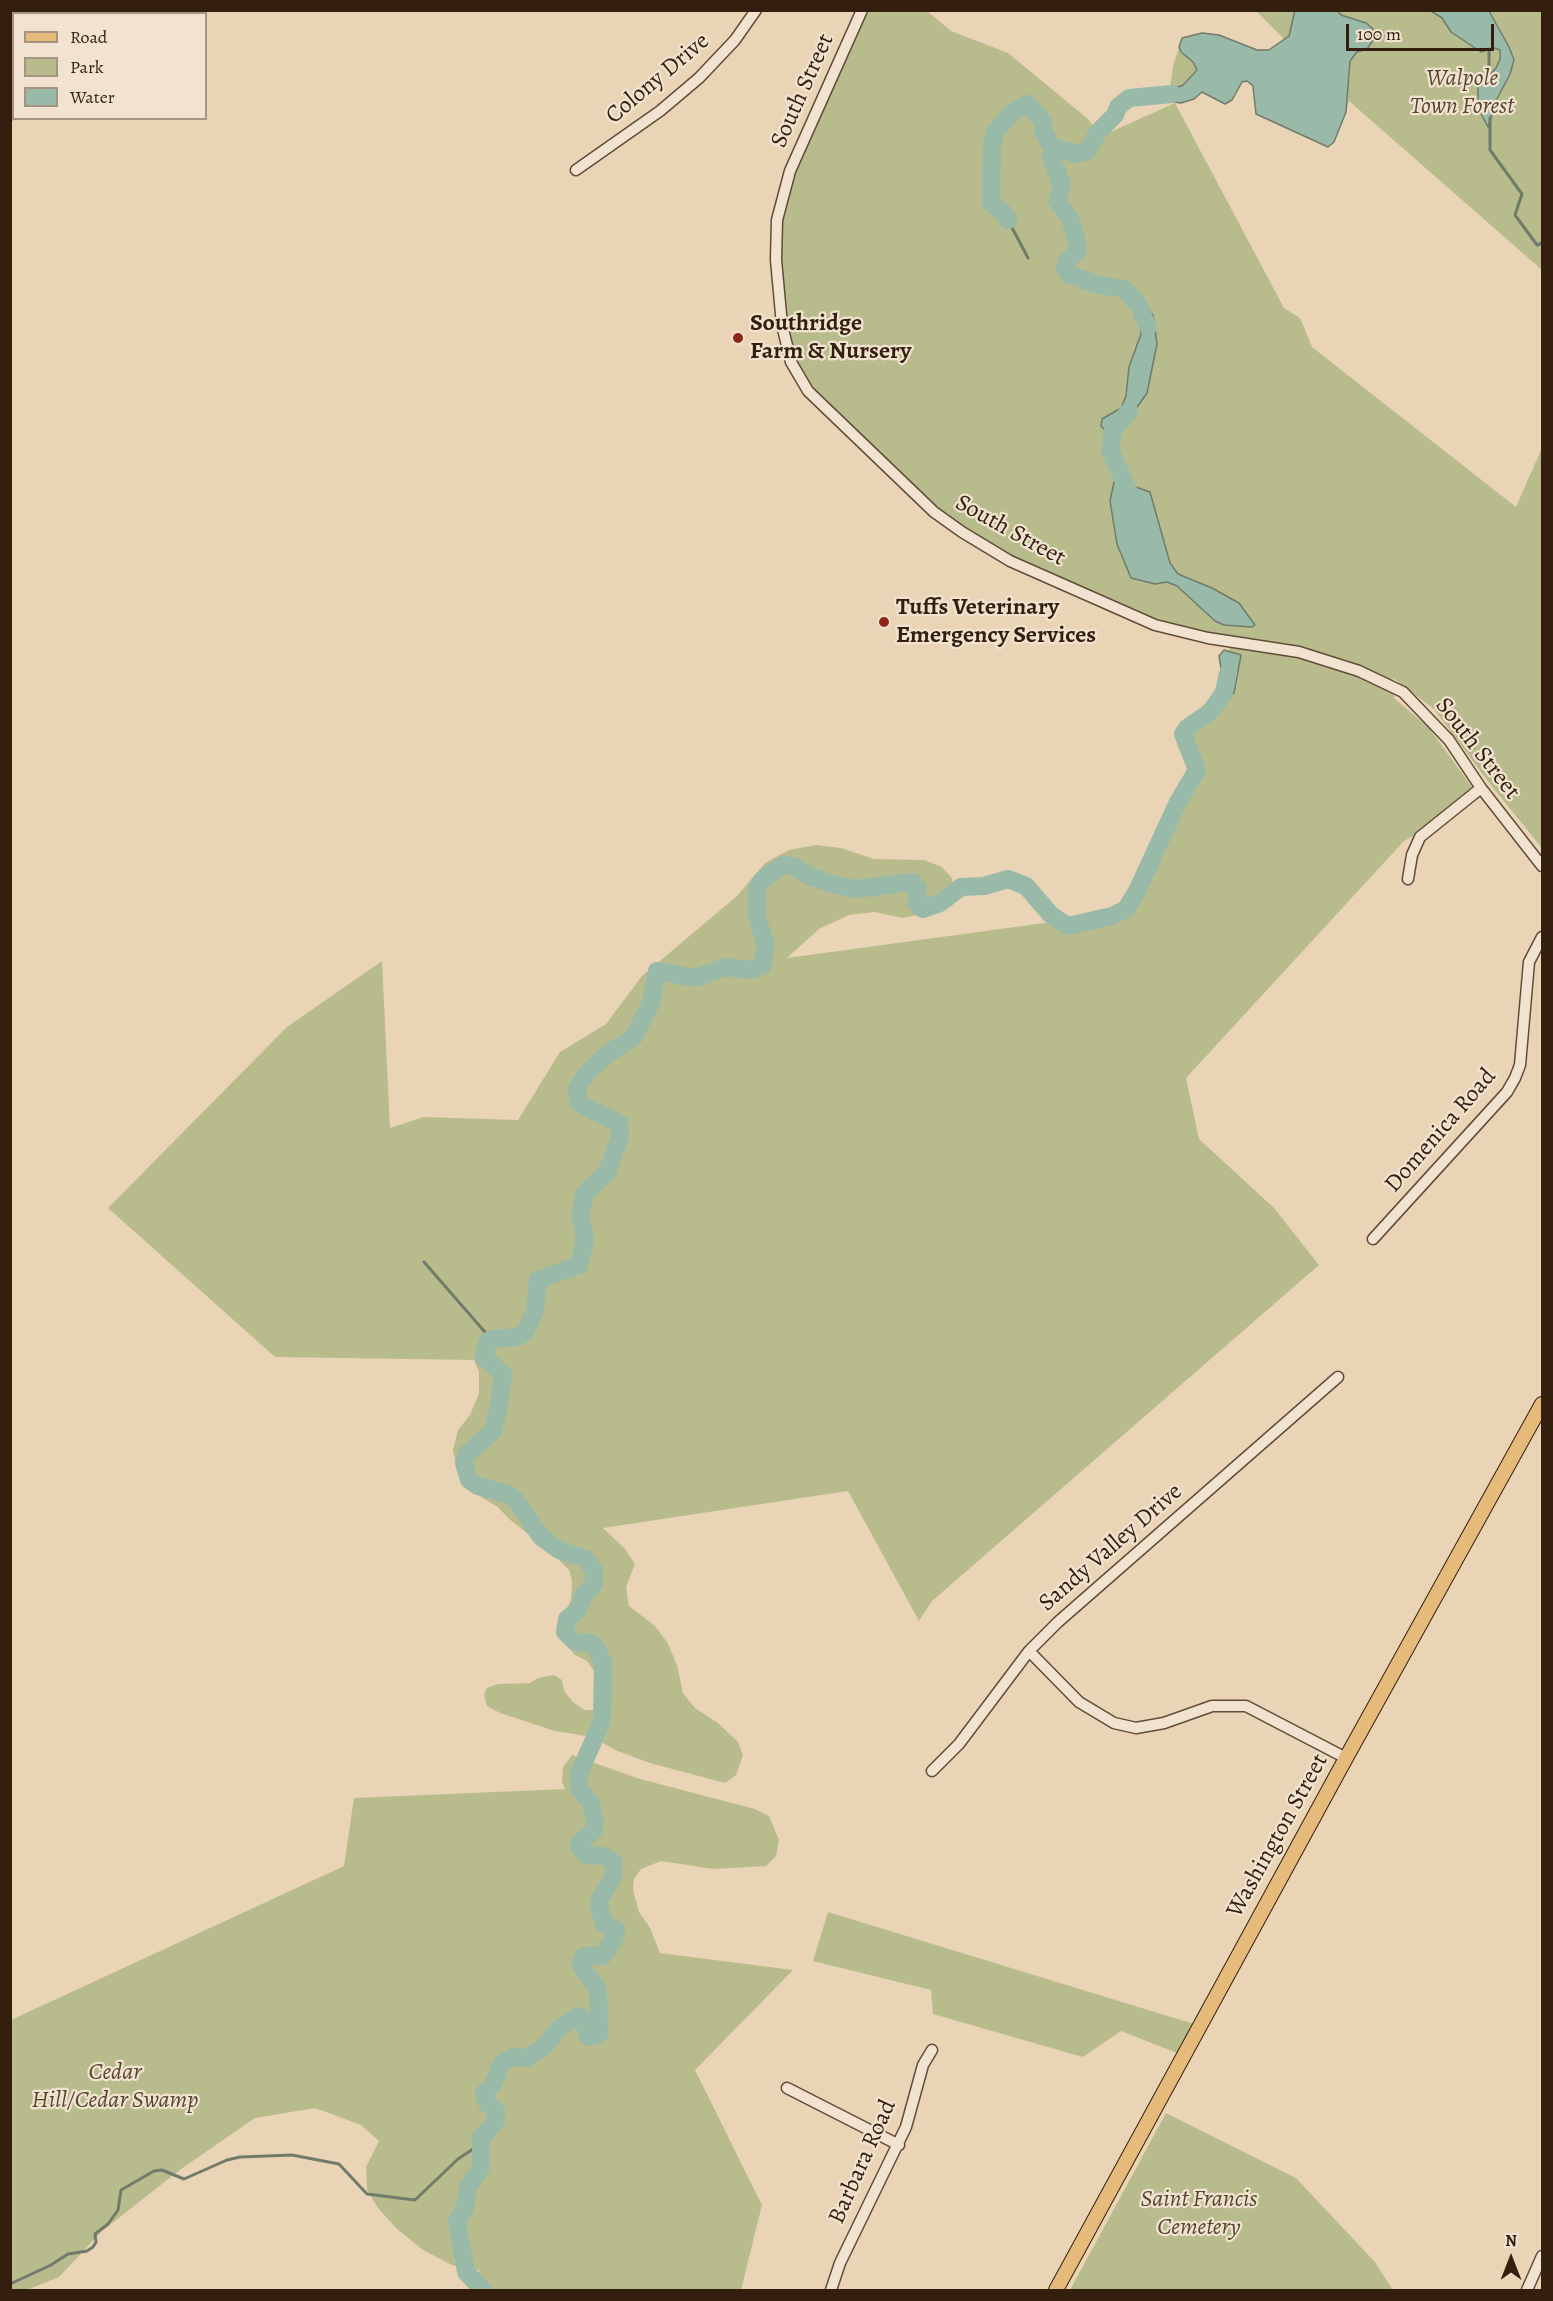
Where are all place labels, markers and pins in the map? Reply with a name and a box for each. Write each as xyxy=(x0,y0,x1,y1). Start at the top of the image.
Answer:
place label: Southridge Farm & Nursery xyxy=(750,310,911,366)
marker: Southridge Farm & Nursery xyxy=(731,331,745,345)
place label: Tuffs Veterinary Emergency Services xyxy=(896,594,1096,650)
marker: Tuffs Veterinary Emergency Services xyxy=(877,615,891,629)

